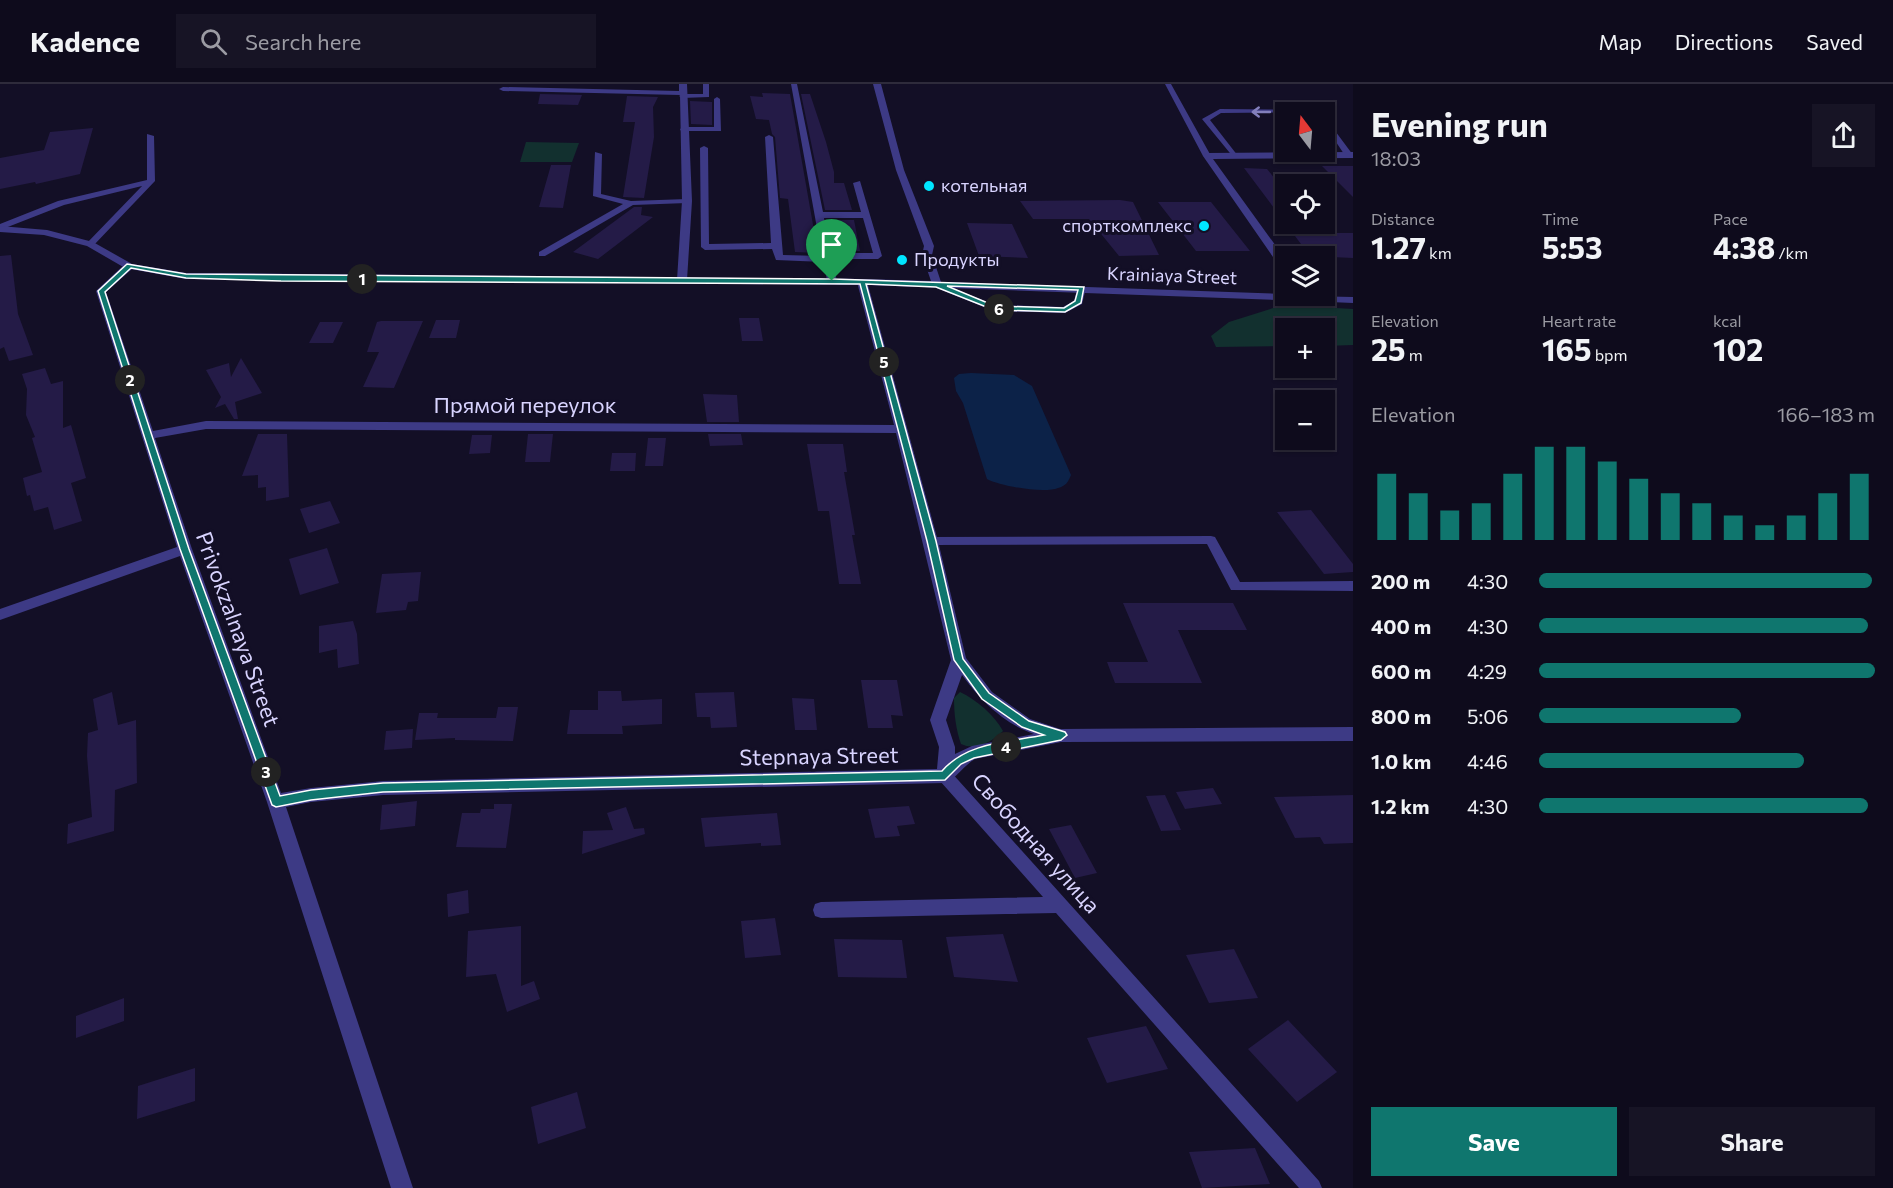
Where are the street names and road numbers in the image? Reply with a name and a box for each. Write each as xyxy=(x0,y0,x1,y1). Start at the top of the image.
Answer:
street label: Krainiaya Street xyxy=(1107,262,1237,288)
street label: Прямой переулок xyxy=(433,391,617,418)
street label: Privokzalnaya Street xyxy=(191,528,286,730)
street label: Stepnaya Street xyxy=(739,741,899,770)
street label: Свободная улица xyxy=(966,767,1106,918)

